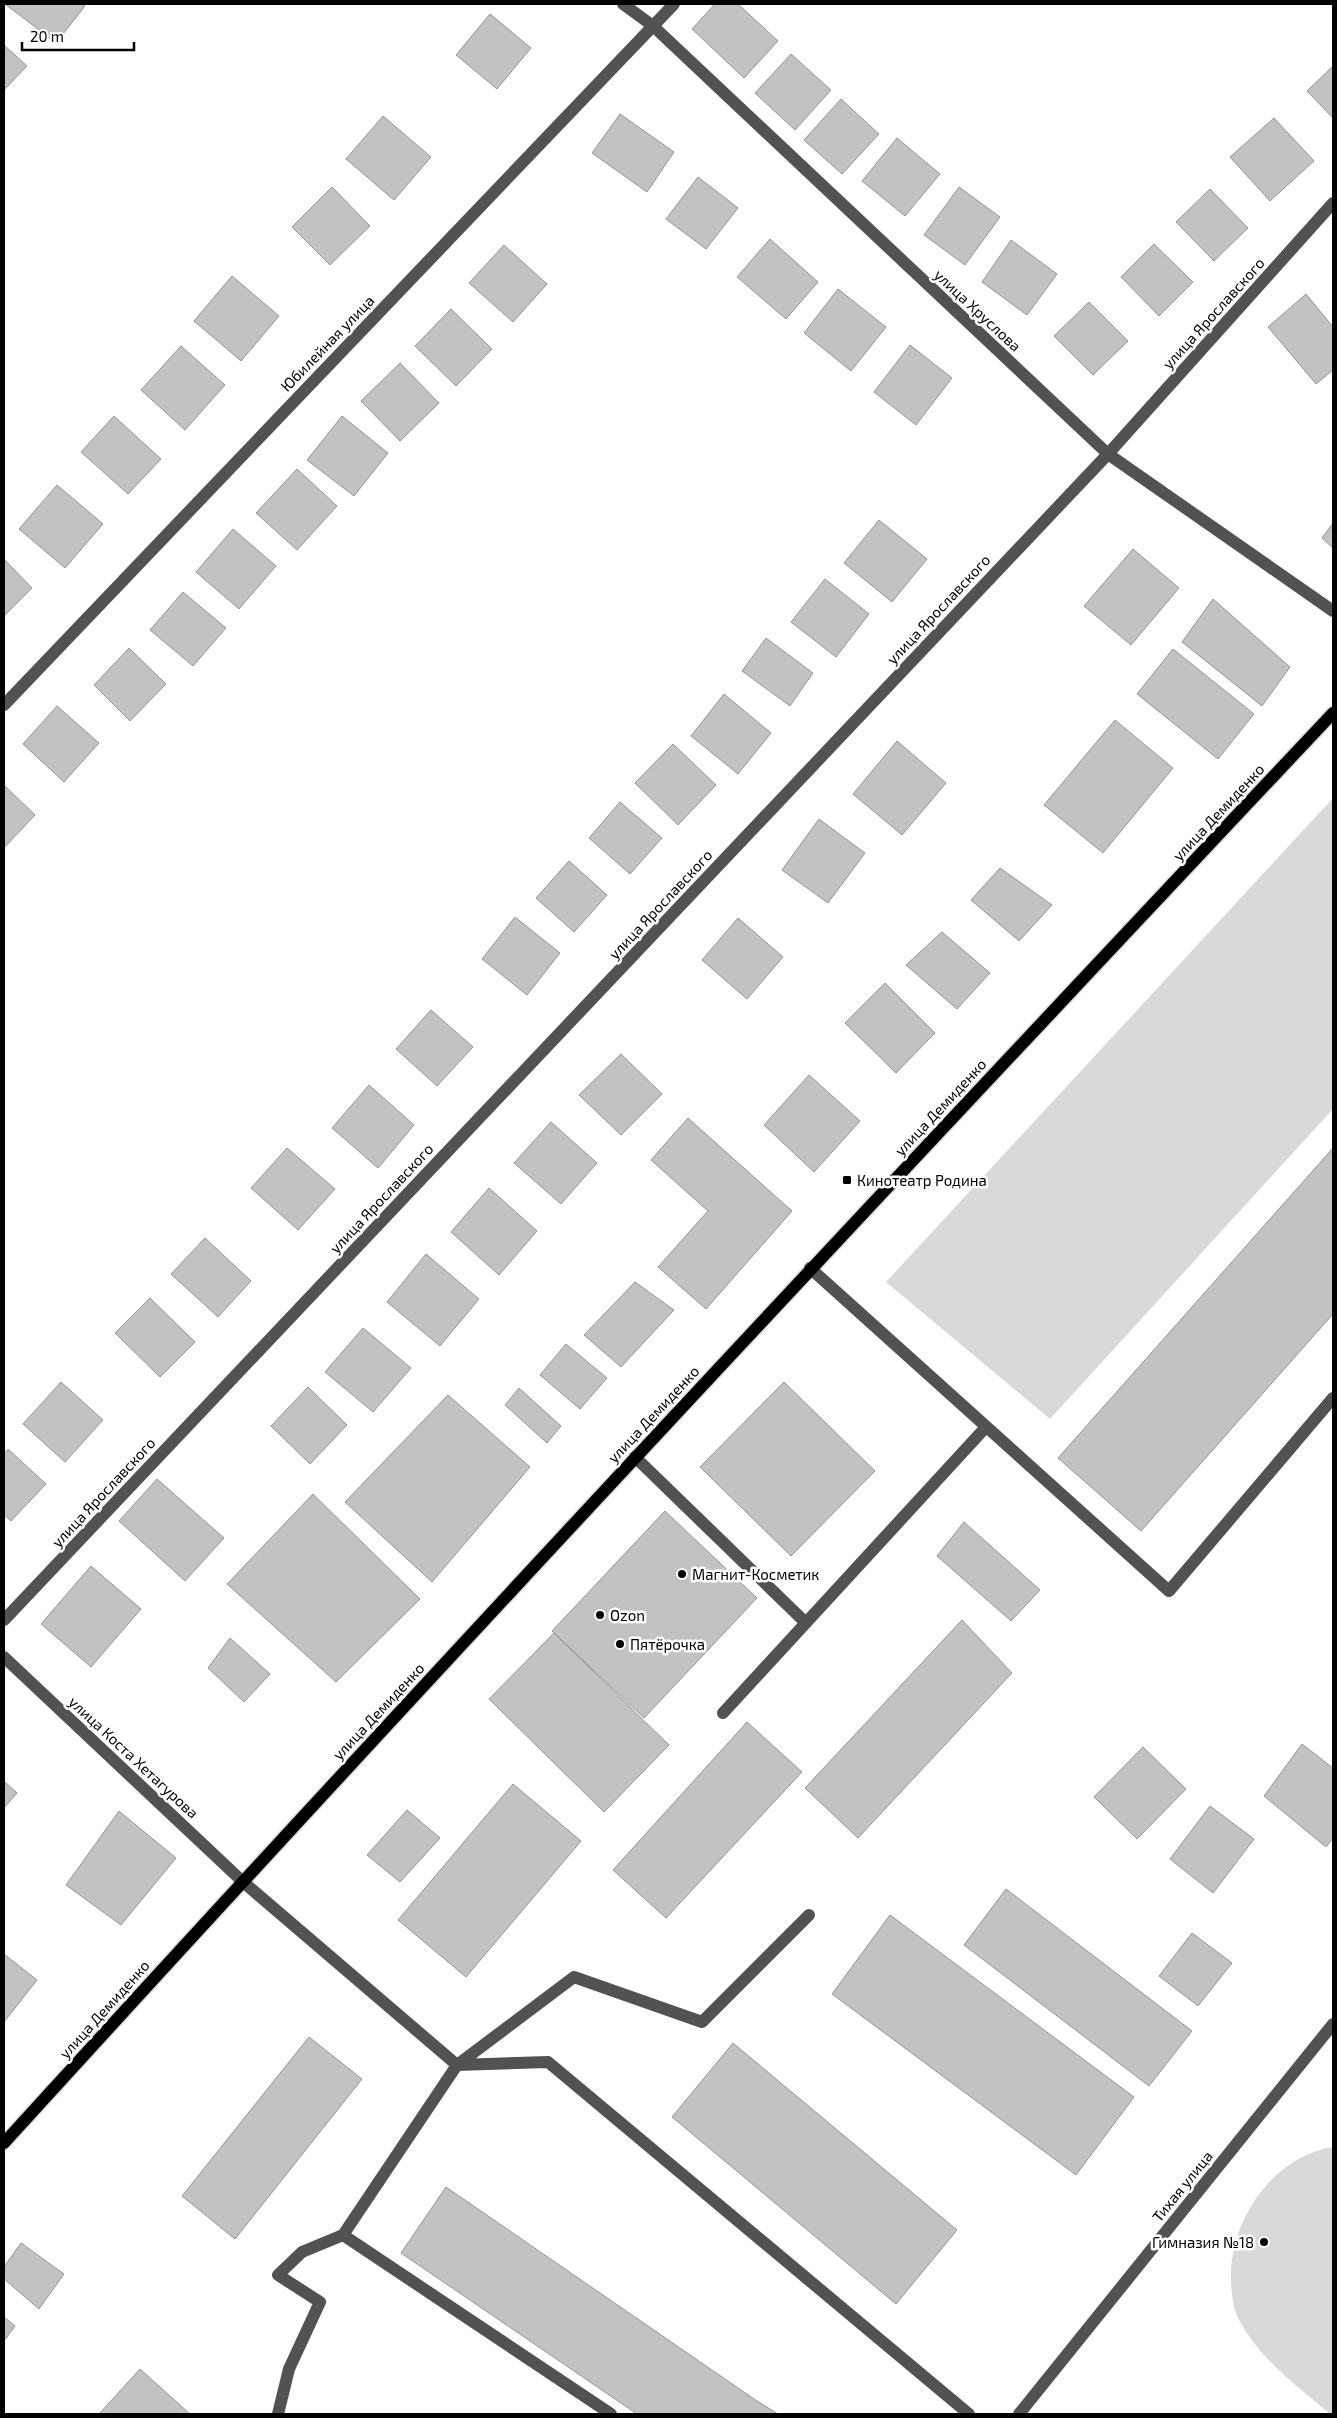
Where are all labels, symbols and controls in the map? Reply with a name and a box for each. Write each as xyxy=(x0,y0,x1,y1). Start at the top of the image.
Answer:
scale bar xyxy=(22,20,135,52)
text: 20 m xyxy=(30,27,64,45)
street label: улица Ярославского xyxy=(1158,254,1268,373)
street label: улица Хруслова xyxy=(930,265,1025,355)
street label: Юбилейная улица xyxy=(276,291,378,396)
street label: улица Ярославского xyxy=(883,550,994,668)
street label: улица Демиденко xyxy=(1168,760,1268,865)
street label: улица Ярославского xyxy=(605,845,716,963)
street label: улица Демиденко xyxy=(890,1055,990,1160)
street label: улица Ярославского xyxy=(326,1139,437,1257)
place label: Кинотеатр Родина xyxy=(857,1171,987,1189)
marker: Кинотеатр Родина xyxy=(841,1174,853,1186)
street label: улица Демиденко xyxy=(603,1362,703,1467)
street label: улица Ярославского xyxy=(48,1433,159,1551)
place label: Магнит-Косметик xyxy=(692,1565,819,1583)
marker: Магнит-Косметик xyxy=(676,1568,688,1580)
place label: Ozon xyxy=(610,1606,645,1624)
marker: Ozon xyxy=(594,1609,606,1621)
place label: Пятёрочка xyxy=(630,1635,705,1653)
marker: Пятёрочка xyxy=(614,1638,626,1650)
street label: улица Демиденко xyxy=(328,1659,428,1764)
street label: улица Коста Хетагурова xyxy=(65,1692,202,1822)
street label: улица Демиденко xyxy=(55,1956,154,2062)
street label: Тихая улица xyxy=(1148,2147,1217,2226)
place label: Гимназия №18 xyxy=(1152,2233,1254,2251)
marker: Гимназия №18 xyxy=(1258,2236,1270,2248)

